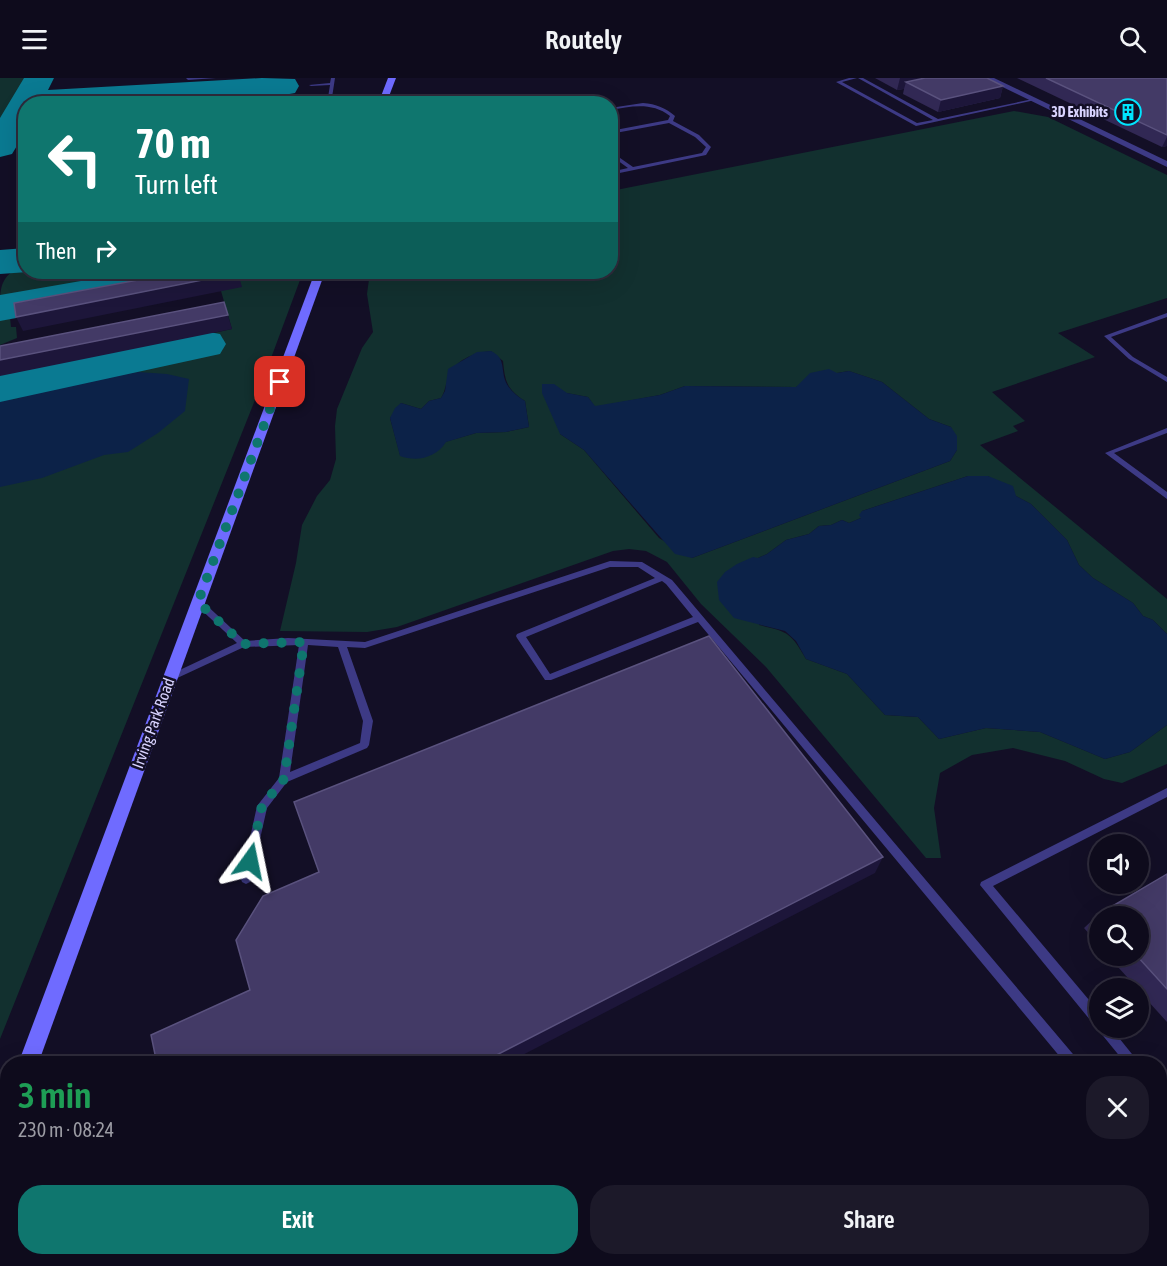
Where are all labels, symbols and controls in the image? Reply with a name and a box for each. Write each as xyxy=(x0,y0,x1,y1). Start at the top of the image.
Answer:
icon: menu xyxy=(18,23,51,56)
icon: search xyxy=(1116,23,1149,56)
text: Routely xyxy=(545,24,622,55)
building icon: 3D Exhibits xyxy=(1113,97,1143,127)
place label: 3D Exhibits xyxy=(1051,104,1108,120)
text: 70 m xyxy=(135,119,210,167)
icon: left xyxy=(36,120,114,198)
text: Turn left xyxy=(135,169,218,200)
icon: right xyxy=(89,234,122,267)
text: Then xyxy=(36,238,77,264)
pin xyxy=(254,356,305,407)
icon: arrive xyxy=(263,365,296,398)
street label: Irving Park Road xyxy=(128,675,179,771)
position arrow xyxy=(218,829,282,893)
map controls xyxy=(1089,834,1149,1038)
button: sound xyxy=(1089,834,1149,894)
button: search xyxy=(1089,906,1149,966)
button: layers xyxy=(1089,978,1149,1038)
text: 3 min xyxy=(18,1074,92,1116)
button: close xyxy=(1086,1076,1149,1139)
text: 230 m · 08:24 xyxy=(18,1118,114,1141)
button: Exit xyxy=(18,1185,578,1254)
button: Share xyxy=(590,1185,1149,1254)

